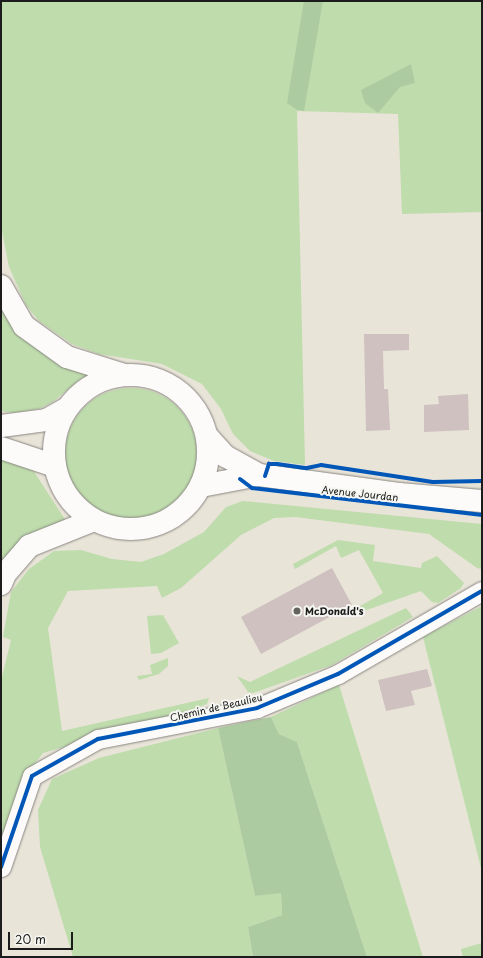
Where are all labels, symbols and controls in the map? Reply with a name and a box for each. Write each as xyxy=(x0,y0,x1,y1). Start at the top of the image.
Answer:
street label: Avenue Jourdan xyxy=(321,483,399,503)
place label: McDonald's xyxy=(305,605,363,617)
marker: McDonald's xyxy=(292,606,302,616)
street label: Chemin de Beaulieu xyxy=(168,690,264,724)
scale bar xyxy=(10,924,75,950)
text: 20 m xyxy=(15,930,46,948)

